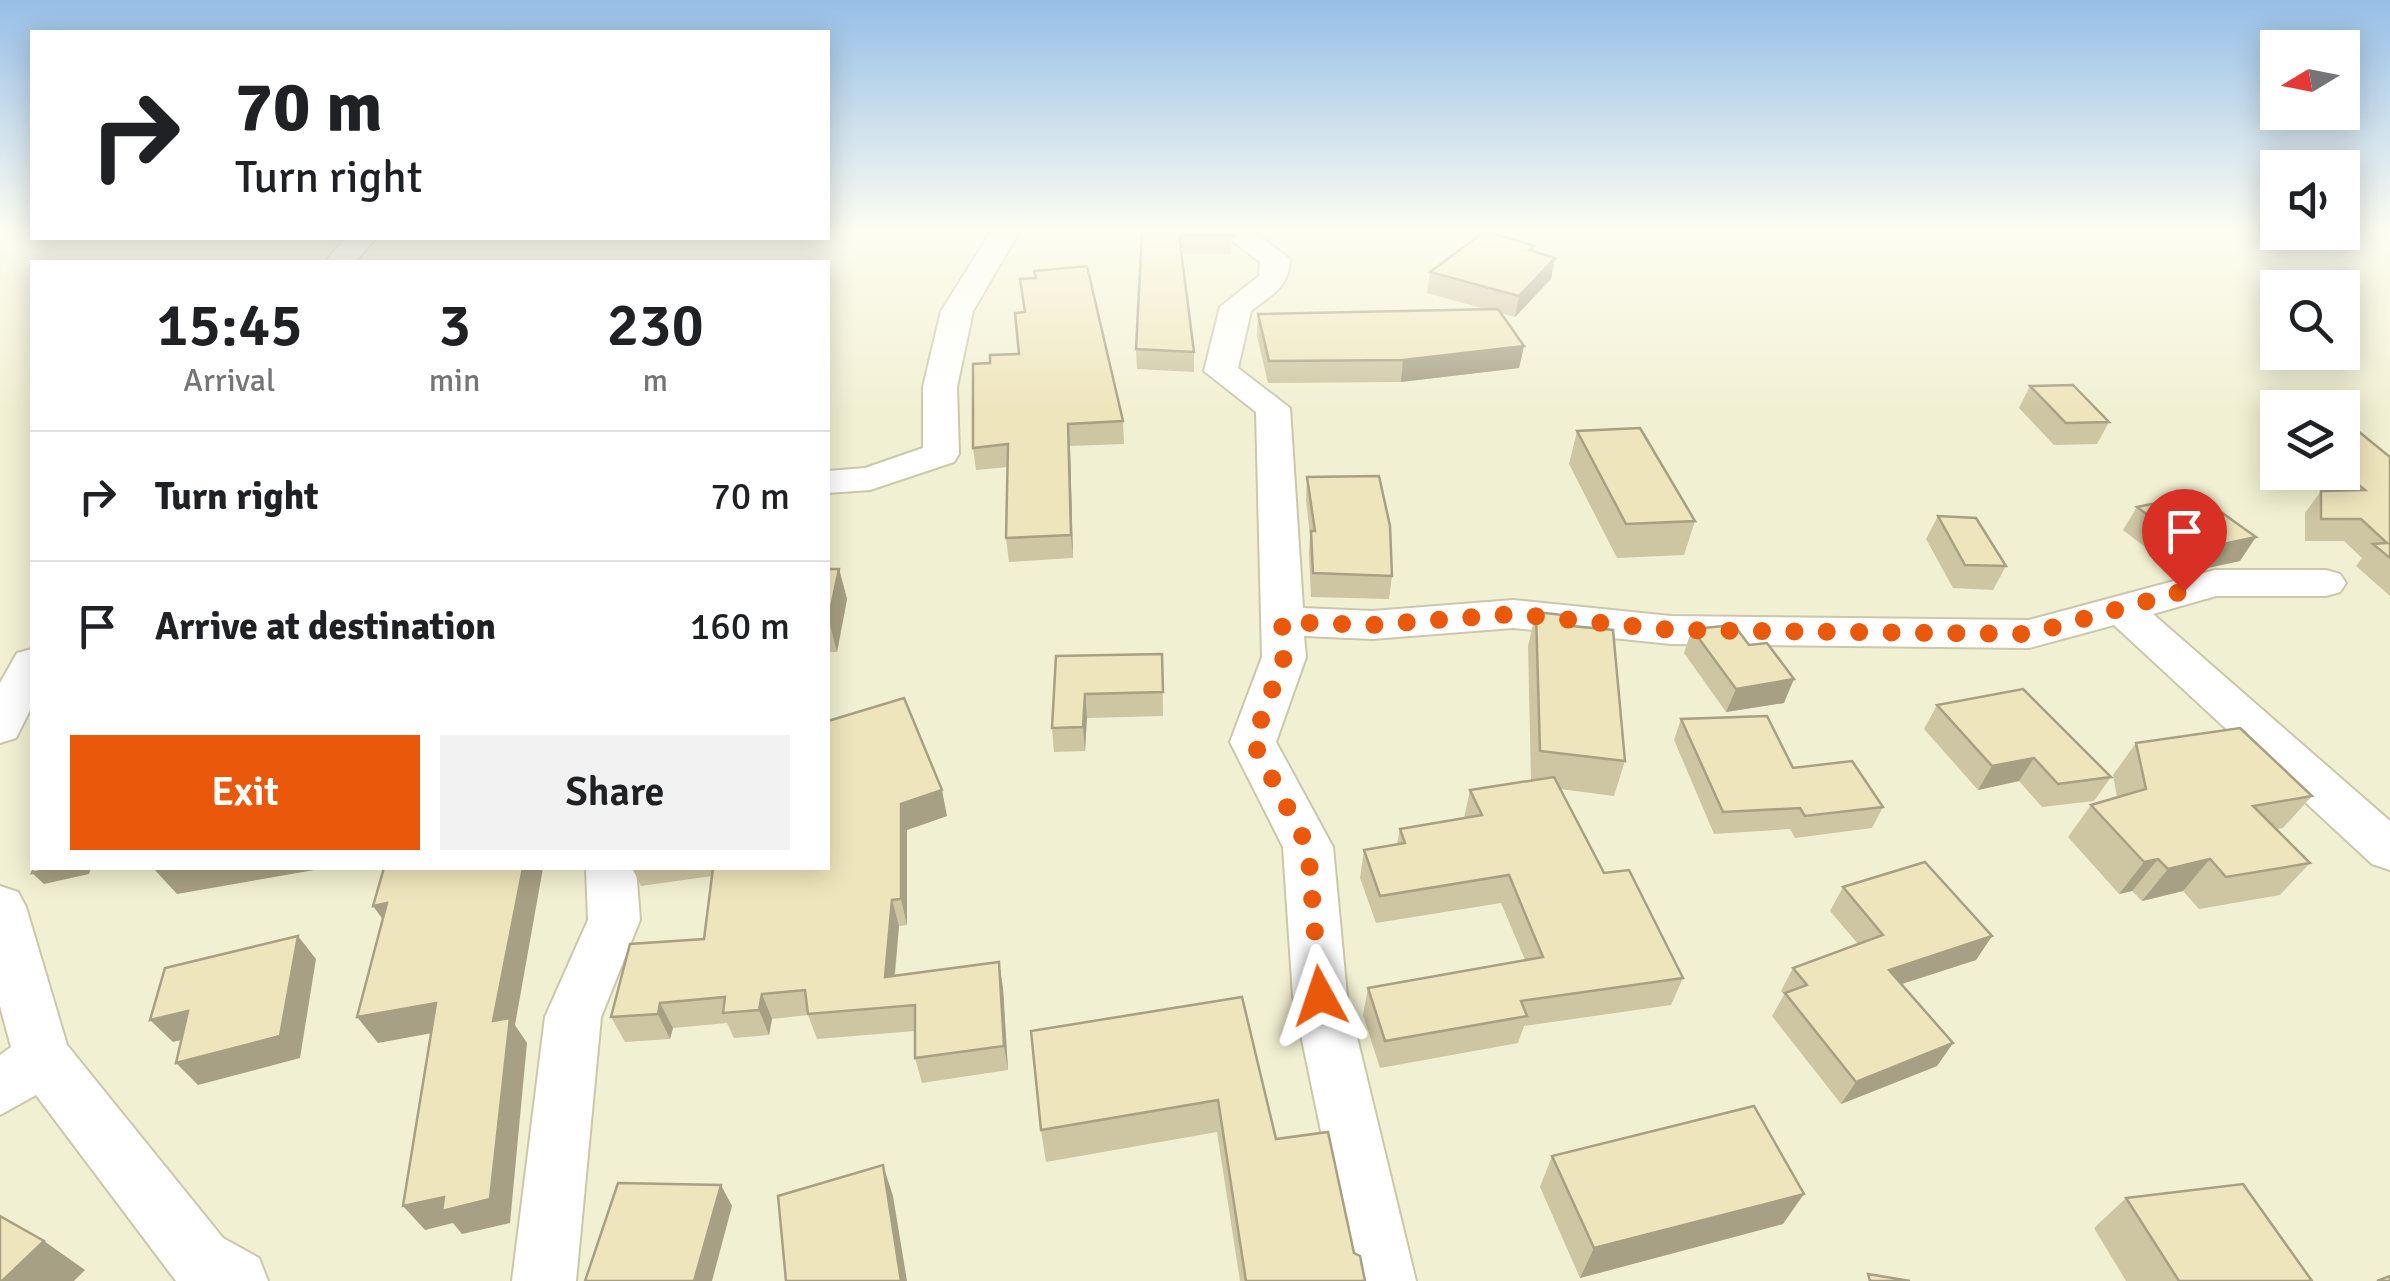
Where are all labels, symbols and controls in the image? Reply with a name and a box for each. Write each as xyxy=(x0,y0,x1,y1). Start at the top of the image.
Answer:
north arrow xyxy=(2260,30,2360,130)
map controls xyxy=(2260,30,2360,490)
text: 70 m xyxy=(235,64,383,150)
icon: right xyxy=(70,70,200,200)
text: Turn right xyxy=(235,150,423,205)
button: sound xyxy=(2260,150,2360,250)
button: search xyxy=(2260,270,2360,370)
text: 15:45 xyxy=(156,289,303,363)
text: 3 xyxy=(438,289,471,363)
text: 230 xyxy=(607,289,704,363)
text: Arrival xyxy=(183,361,276,400)
text: min xyxy=(429,361,480,400)
text: m xyxy=(642,361,668,400)
button: layers xyxy=(2260,390,2360,490)
icon: right xyxy=(70,469,125,524)
text: Turn right xyxy=(155,473,319,520)
text: 70 m xyxy=(710,473,790,520)
pin xyxy=(2142,489,2227,592)
icon: arrive xyxy=(2157,504,2212,559)
icon: arrive xyxy=(70,599,125,654)
text: Arrive at destination xyxy=(155,603,496,650)
text: 160 m xyxy=(690,603,790,650)
button: Exit xyxy=(70,735,420,850)
button: Share xyxy=(440,735,790,850)
position arrow xyxy=(1268,944,1372,1048)

